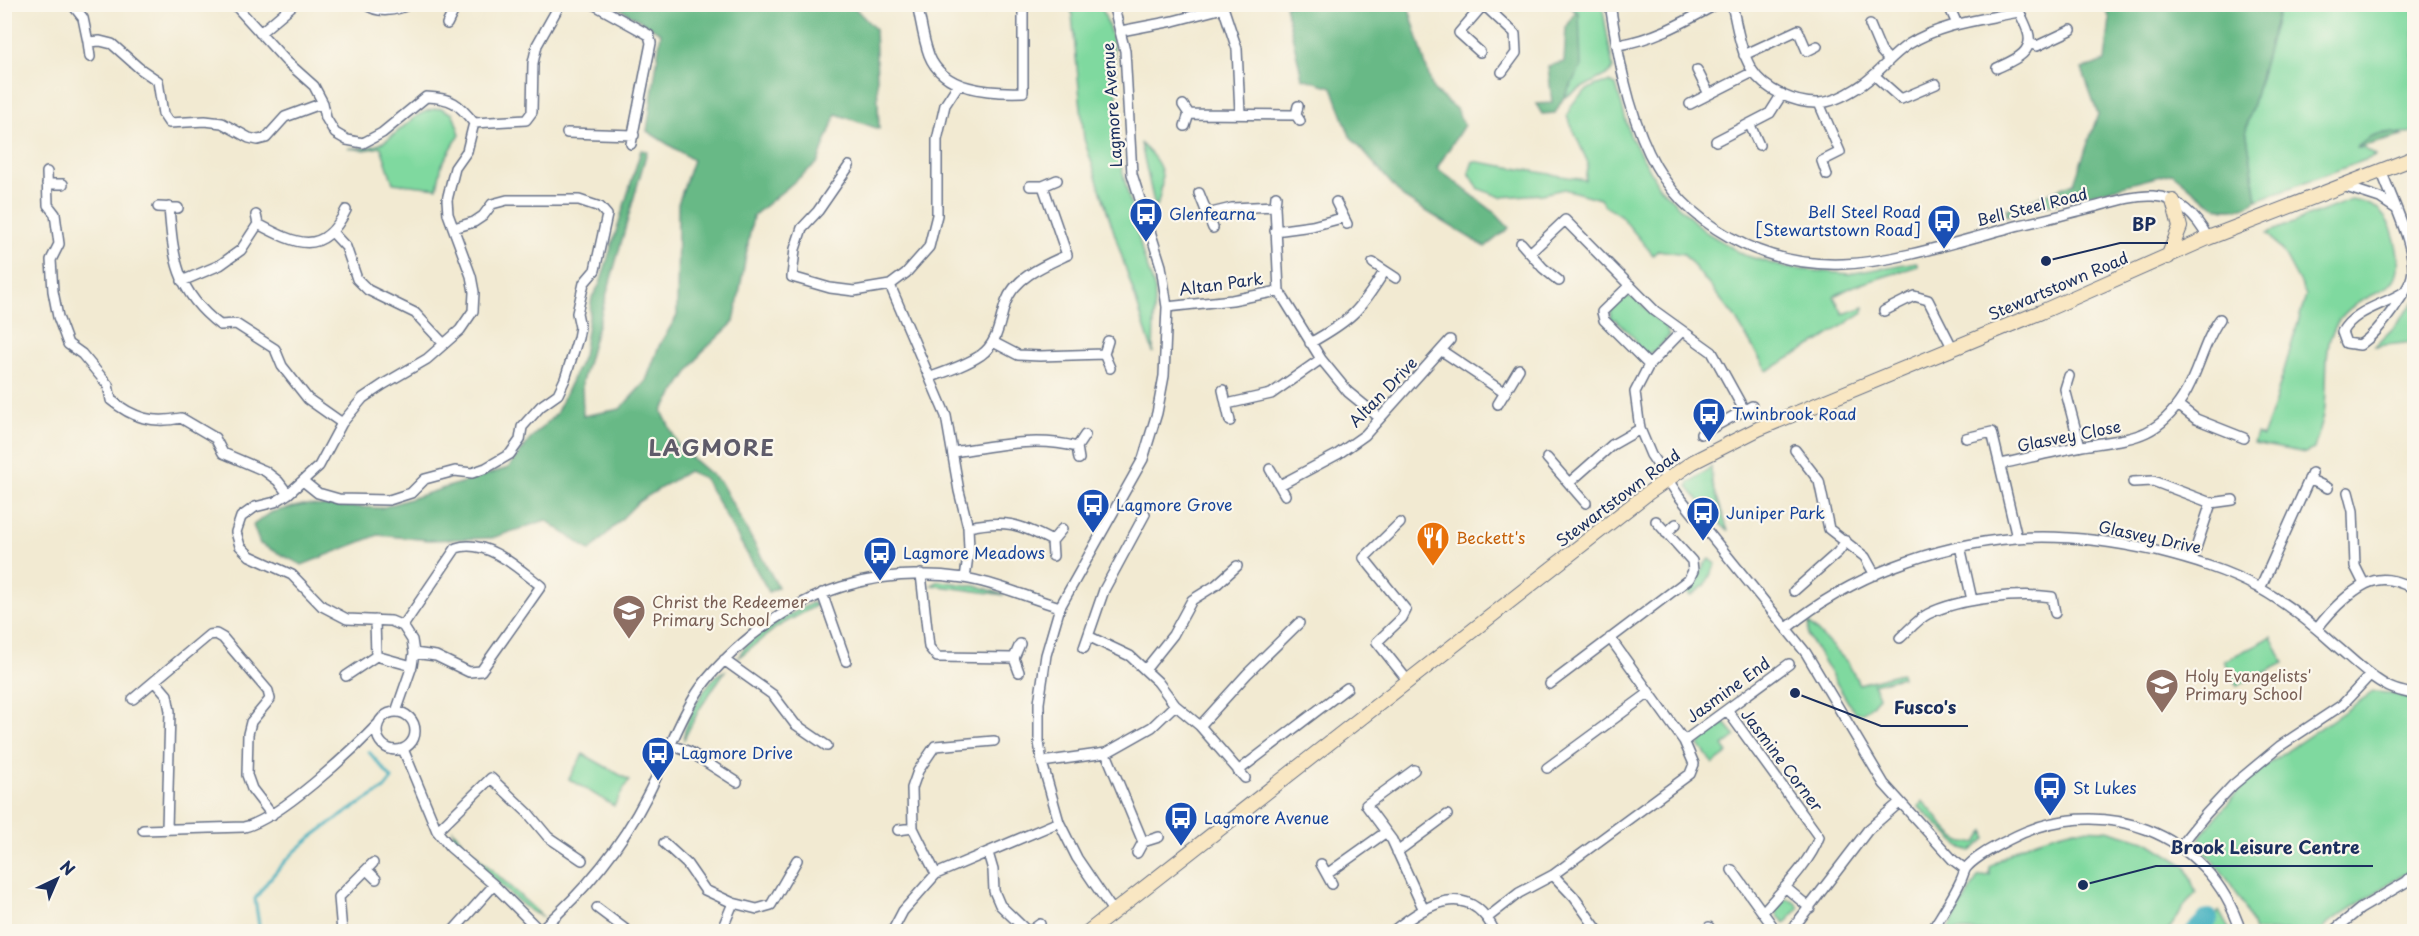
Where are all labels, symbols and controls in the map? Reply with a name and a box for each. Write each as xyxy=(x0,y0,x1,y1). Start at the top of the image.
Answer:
street label: Lagmore Avenue xyxy=(1095,41,1127,168)
street label: Bell Steel Road xyxy=(1974,181,2090,231)
bus stop icon: Glenfearna xyxy=(1128,196,1164,243)
place label: Bell Steel Road [Stewartstown Road] xyxy=(1755,199,1921,241)
place label: Glenfearna xyxy=(1169,201,1256,225)
bus stop icon: Bell Steel Road [Stewartstown Road] xyxy=(1926,203,1962,250)
callout: BP xyxy=(2120,207,2168,243)
text: BP xyxy=(2132,210,2156,237)
street label: Stewartstown Road xyxy=(1984,245,2132,326)
street label: Altan Park xyxy=(1177,265,1265,301)
street label: Altan Drive xyxy=(1342,351,1422,432)
bus stop icon: Twinbrook Road xyxy=(1691,396,1727,443)
place label: Twinbrook Road xyxy=(1732,401,1857,425)
street label: Glasvey Close xyxy=(2015,413,2123,457)
district label: LAGMORE xyxy=(649,430,776,463)
street label: Stewartstown Road xyxy=(1550,442,1685,552)
bus stop icon: Lagmore Grove xyxy=(1075,487,1111,534)
place label: Lagmore Grove xyxy=(1116,492,1233,516)
bus stop icon: Juniper Park xyxy=(1685,495,1721,542)
place label: Juniper Park xyxy=(1726,500,1825,524)
street label: Glasvey Drive xyxy=(2097,513,2204,559)
restaurant icon: Beckett's xyxy=(1415,520,1451,567)
place label: Beckett's xyxy=(1456,525,1525,549)
bus stop icon: Lagmore Meadows xyxy=(862,535,898,582)
place label: Lagmore Meadows xyxy=(903,540,1045,564)
place label: Christ the Redeemer Primary School xyxy=(652,589,808,631)
school or university icon: Christ the Redeemer Primary School xyxy=(611,593,647,640)
street label: Jasmine End xyxy=(1680,651,1774,728)
place label: Holy Evangelists' Primary School xyxy=(2185,663,2311,705)
school or university icon: Holy Evangelists' Primary School xyxy=(2144,667,2180,714)
callout: Fusco's xyxy=(1881,690,1968,726)
text: Fusco's xyxy=(1894,693,1957,720)
street label: Jasmine Corner xyxy=(1736,703,1830,816)
bus stop icon: Lagmore Drive xyxy=(640,735,676,782)
place label: Lagmore Drive xyxy=(681,740,793,764)
bus stop icon: St Lukes xyxy=(2032,770,2068,817)
place label: St Lukes xyxy=(2073,775,2137,799)
bus stop icon: Lagmore Avenue xyxy=(1163,800,1199,847)
place label: Lagmore Avenue xyxy=(1204,805,1330,829)
callout: Brook Leisure Centre xyxy=(2156,830,2373,866)
text: Brook Leisure Centre xyxy=(2170,833,2360,860)
north arrow xyxy=(27,849,87,909)
text: N xyxy=(55,854,81,881)

